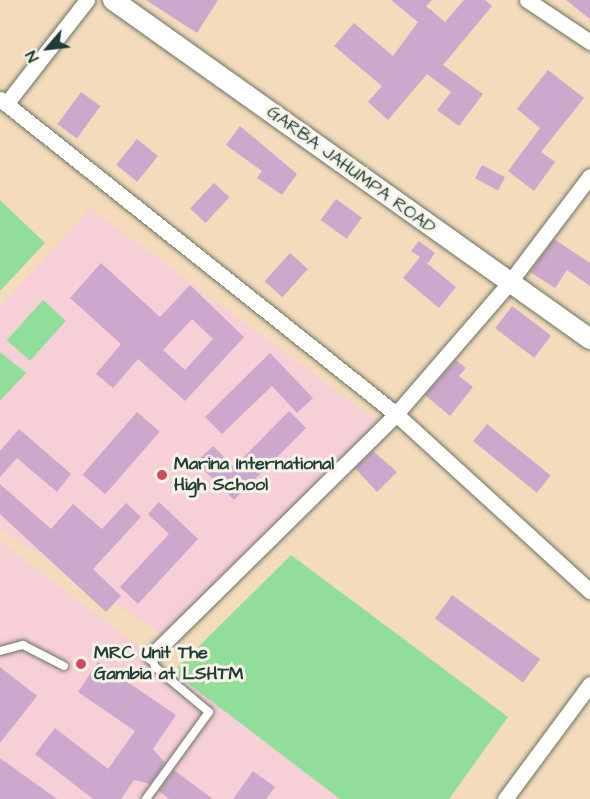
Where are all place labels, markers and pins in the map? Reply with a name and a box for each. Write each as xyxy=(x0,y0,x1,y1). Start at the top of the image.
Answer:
place label: Marina International High School xyxy=(174,454,334,496)
marker: Marina International High School xyxy=(155,468,169,482)
place label: MRC Unit The Gambia at LSHTM xyxy=(94,643,244,686)
marker: MRC Unit The Gambia at LSHTM xyxy=(72,655,90,673)

